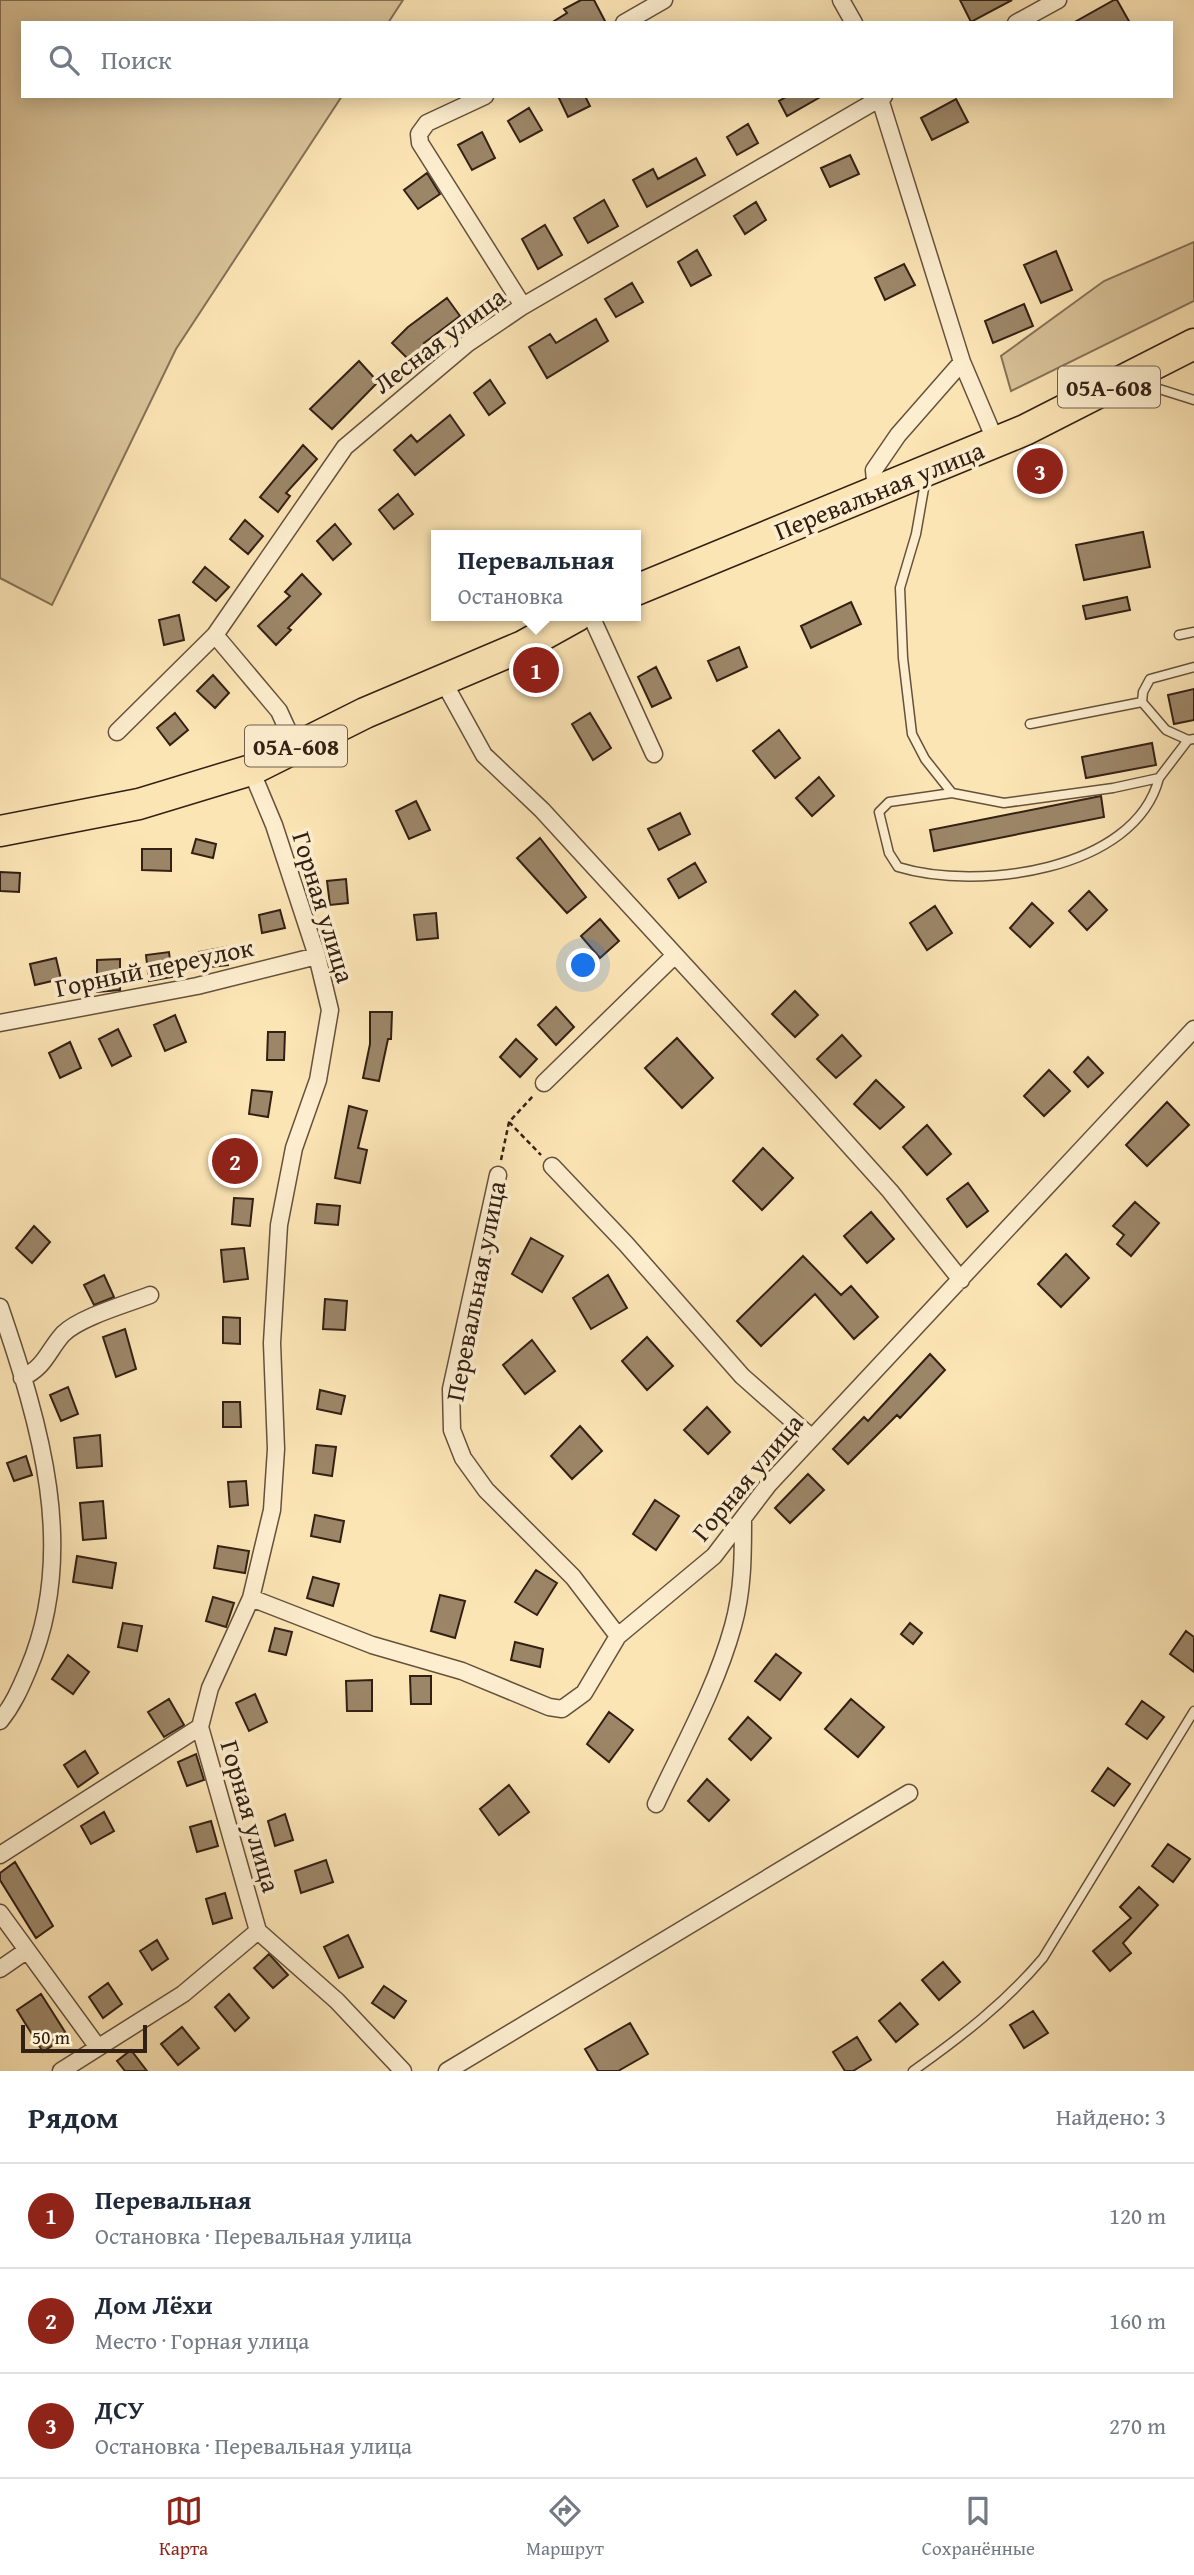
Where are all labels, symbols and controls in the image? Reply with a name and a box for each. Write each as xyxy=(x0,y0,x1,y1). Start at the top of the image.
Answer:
search box xyxy=(21,21,1173,98)
text: Поиск xyxy=(101,40,172,79)
icon: search xyxy=(45,41,83,79)
street label: Лесная улица xyxy=(365,277,514,403)
road number: 05А-608 xyxy=(1058,366,1160,408)
street label: Перевальная улица xyxy=(768,430,990,550)
pin: 3 xyxy=(1017,445,1063,497)
popup xyxy=(431,530,641,621)
text: Перевальная xyxy=(458,540,614,579)
text: Остановка xyxy=(458,579,563,612)
pin: 1 xyxy=(513,644,559,696)
road number: 05А-608 xyxy=(245,726,347,766)
street label: Горная улица xyxy=(282,826,366,988)
street label: Горный переулок xyxy=(51,927,257,1007)
your location xyxy=(566,948,600,982)
pin: 2 xyxy=(212,1135,258,1187)
street label: Перевальная улица xyxy=(435,1177,516,1404)
street label: Горная улица xyxy=(682,1404,813,1549)
street label: Горная улица xyxy=(211,1735,291,1897)
scale bar xyxy=(21,2022,147,2054)
text: 50 m xyxy=(32,2023,70,2051)
text: Рядом xyxy=(28,2095,119,2139)
text: Найдено: 3 xyxy=(1056,2100,1166,2133)
text: Перевальная xyxy=(95,2180,252,2219)
text: 1 xyxy=(45,2199,57,2232)
text: 120 m xyxy=(1109,2199,1166,2232)
text: Остановка · Перевальная улица xyxy=(95,2219,412,2252)
text: Дом Лёхи xyxy=(95,2285,213,2324)
text: 2 xyxy=(45,2304,57,2337)
text: 160 m xyxy=(1109,2304,1166,2337)
text: Место · Горная улица xyxy=(95,2324,309,2357)
text: ДСУ xyxy=(95,2390,144,2429)
text: 3 xyxy=(45,2409,57,2442)
text: 270 m xyxy=(1109,2409,1166,2442)
text: Остановка · Перевальная улица xyxy=(95,2429,412,2462)
tab: Карта xyxy=(159,2492,208,2562)
tab: Маршрут xyxy=(526,2492,604,2562)
tab: Сохранённые xyxy=(922,2492,1035,2562)

